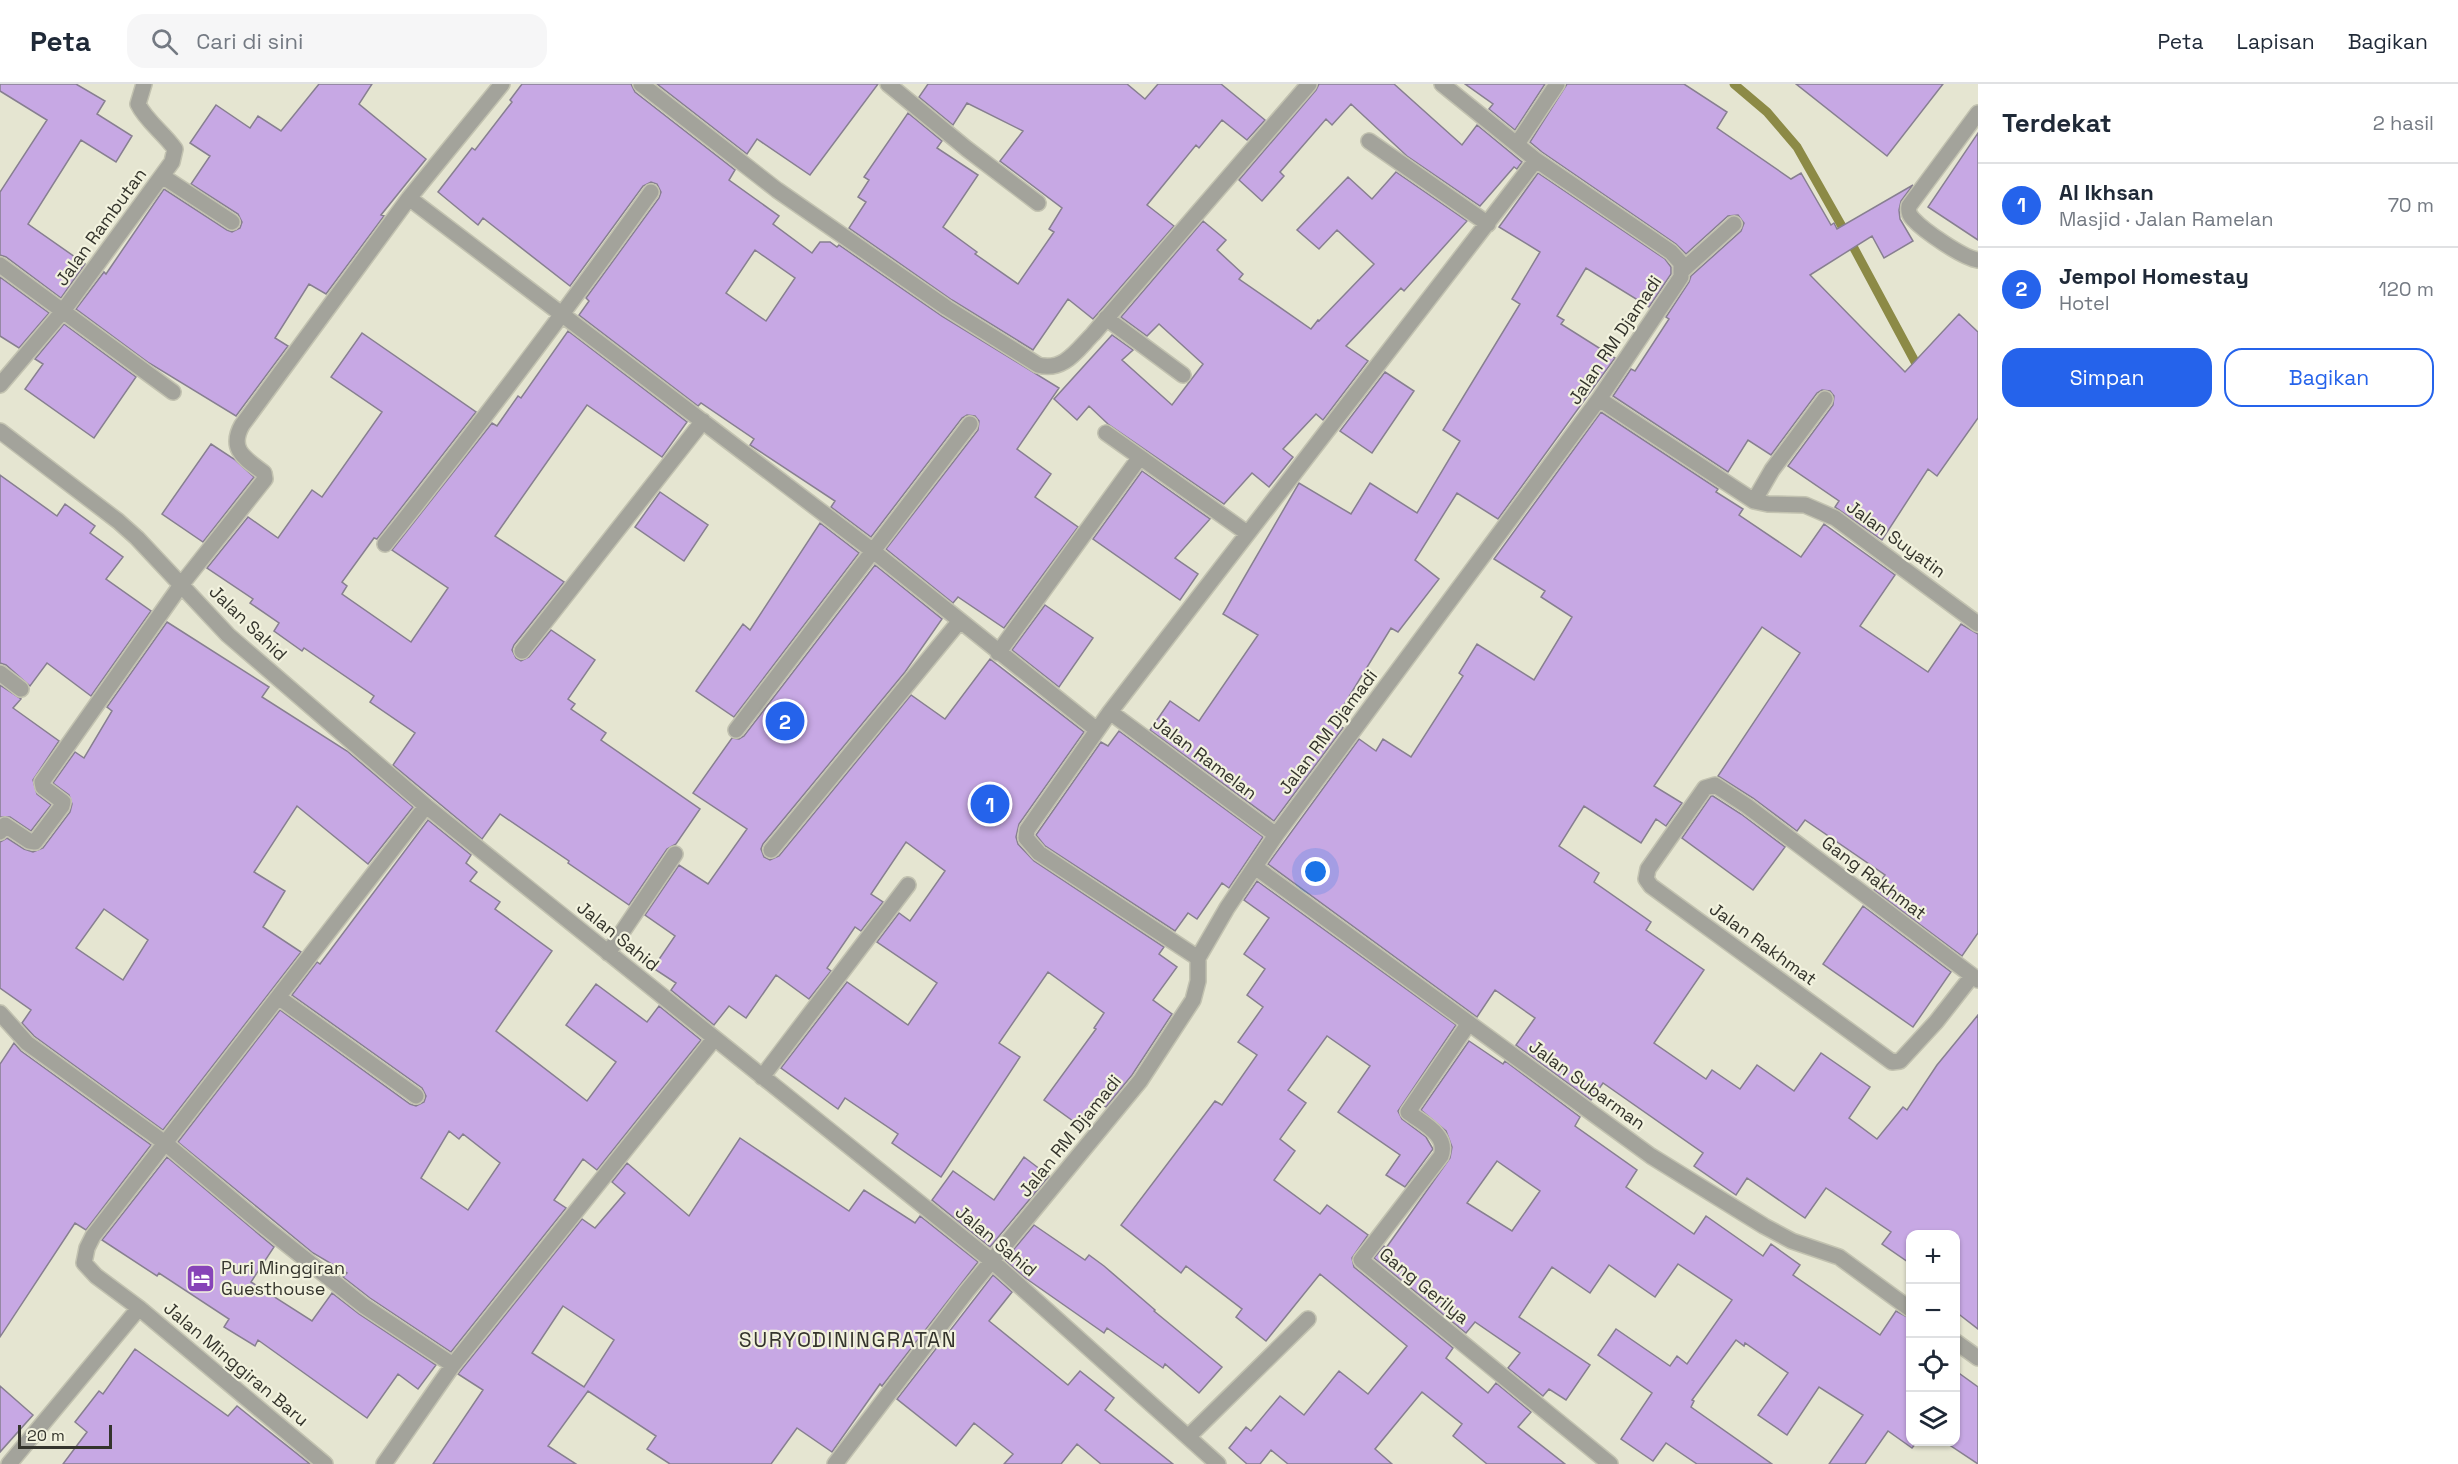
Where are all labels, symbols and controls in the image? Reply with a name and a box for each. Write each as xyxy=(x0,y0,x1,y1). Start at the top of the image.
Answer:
search box xyxy=(127,14,547,68)
text: Peta xyxy=(30,23,91,59)
icon: search xyxy=(148,25,181,58)
text: Cari di sini xyxy=(196,27,303,55)
text: Peta xyxy=(2158,28,2204,55)
text: Lapisan xyxy=(2237,28,2315,55)
text: Bagikan xyxy=(2348,28,2428,55)
text: Terdekat xyxy=(2002,106,2112,140)
text: 2 hasil xyxy=(2373,110,2434,136)
street label: Jalan Rambutan xyxy=(50,163,151,290)
text: Al Ikhsan xyxy=(2059,178,2154,206)
text: 1 xyxy=(2017,192,2026,218)
text: 70 m xyxy=(2388,192,2434,218)
text: Masjid · Jalan Ramelan xyxy=(2059,206,2274,232)
text: Jempol Homestay xyxy=(2059,262,2249,290)
street label: Jalan RM Djamadi xyxy=(1563,271,1666,409)
text: 2 xyxy=(2016,276,2027,302)
text: 120 m xyxy=(2378,276,2434,302)
text: Hotel xyxy=(2059,290,2110,316)
button: Simpan xyxy=(2002,348,2212,407)
button: Bagikan xyxy=(2224,348,2434,407)
street label: Jalan Suyatin xyxy=(1842,495,1951,582)
street label: Jalan Sahid xyxy=(205,580,292,665)
street label: Jalan RM Djamadi xyxy=(1273,665,1382,799)
pin: 2 xyxy=(766,698,804,744)
street label: Jalan Ramelan xyxy=(1149,711,1262,804)
pin: 1 xyxy=(970,782,1010,826)
street label: Gang Rakhmat xyxy=(1817,831,1931,925)
your location xyxy=(1301,857,1330,886)
street label: Jalan Sahid xyxy=(572,895,664,976)
street label: Jalan Rakhmat xyxy=(1705,897,1821,990)
street label: Jalan Subarman xyxy=(1524,1035,1650,1135)
street label: Jalan RM Djamadi xyxy=(1013,1070,1126,1202)
street label: Jalan Sahid xyxy=(951,1200,1042,1281)
map controls xyxy=(1906,1230,1960,1446)
button: + xyxy=(1906,1230,1960,1284)
street label: Gang Gerilya xyxy=(1375,1242,1474,1329)
place label: Puri Minggiran Guesthouse xyxy=(221,1256,345,1300)
hotel icon: Puri Minggiran Guesthouse xyxy=(184,1262,216,1294)
button: − xyxy=(1906,1284,1960,1338)
street label: Jalan Minggiran Baru xyxy=(159,1296,313,1431)
district label: SURYODININGRATAN xyxy=(739,1326,957,1353)
button: locate xyxy=(1906,1338,1960,1392)
button: layers xyxy=(1906,1392,1960,1446)
scale bar xyxy=(18,1422,112,1450)
text: 20 m xyxy=(27,1425,65,1446)

